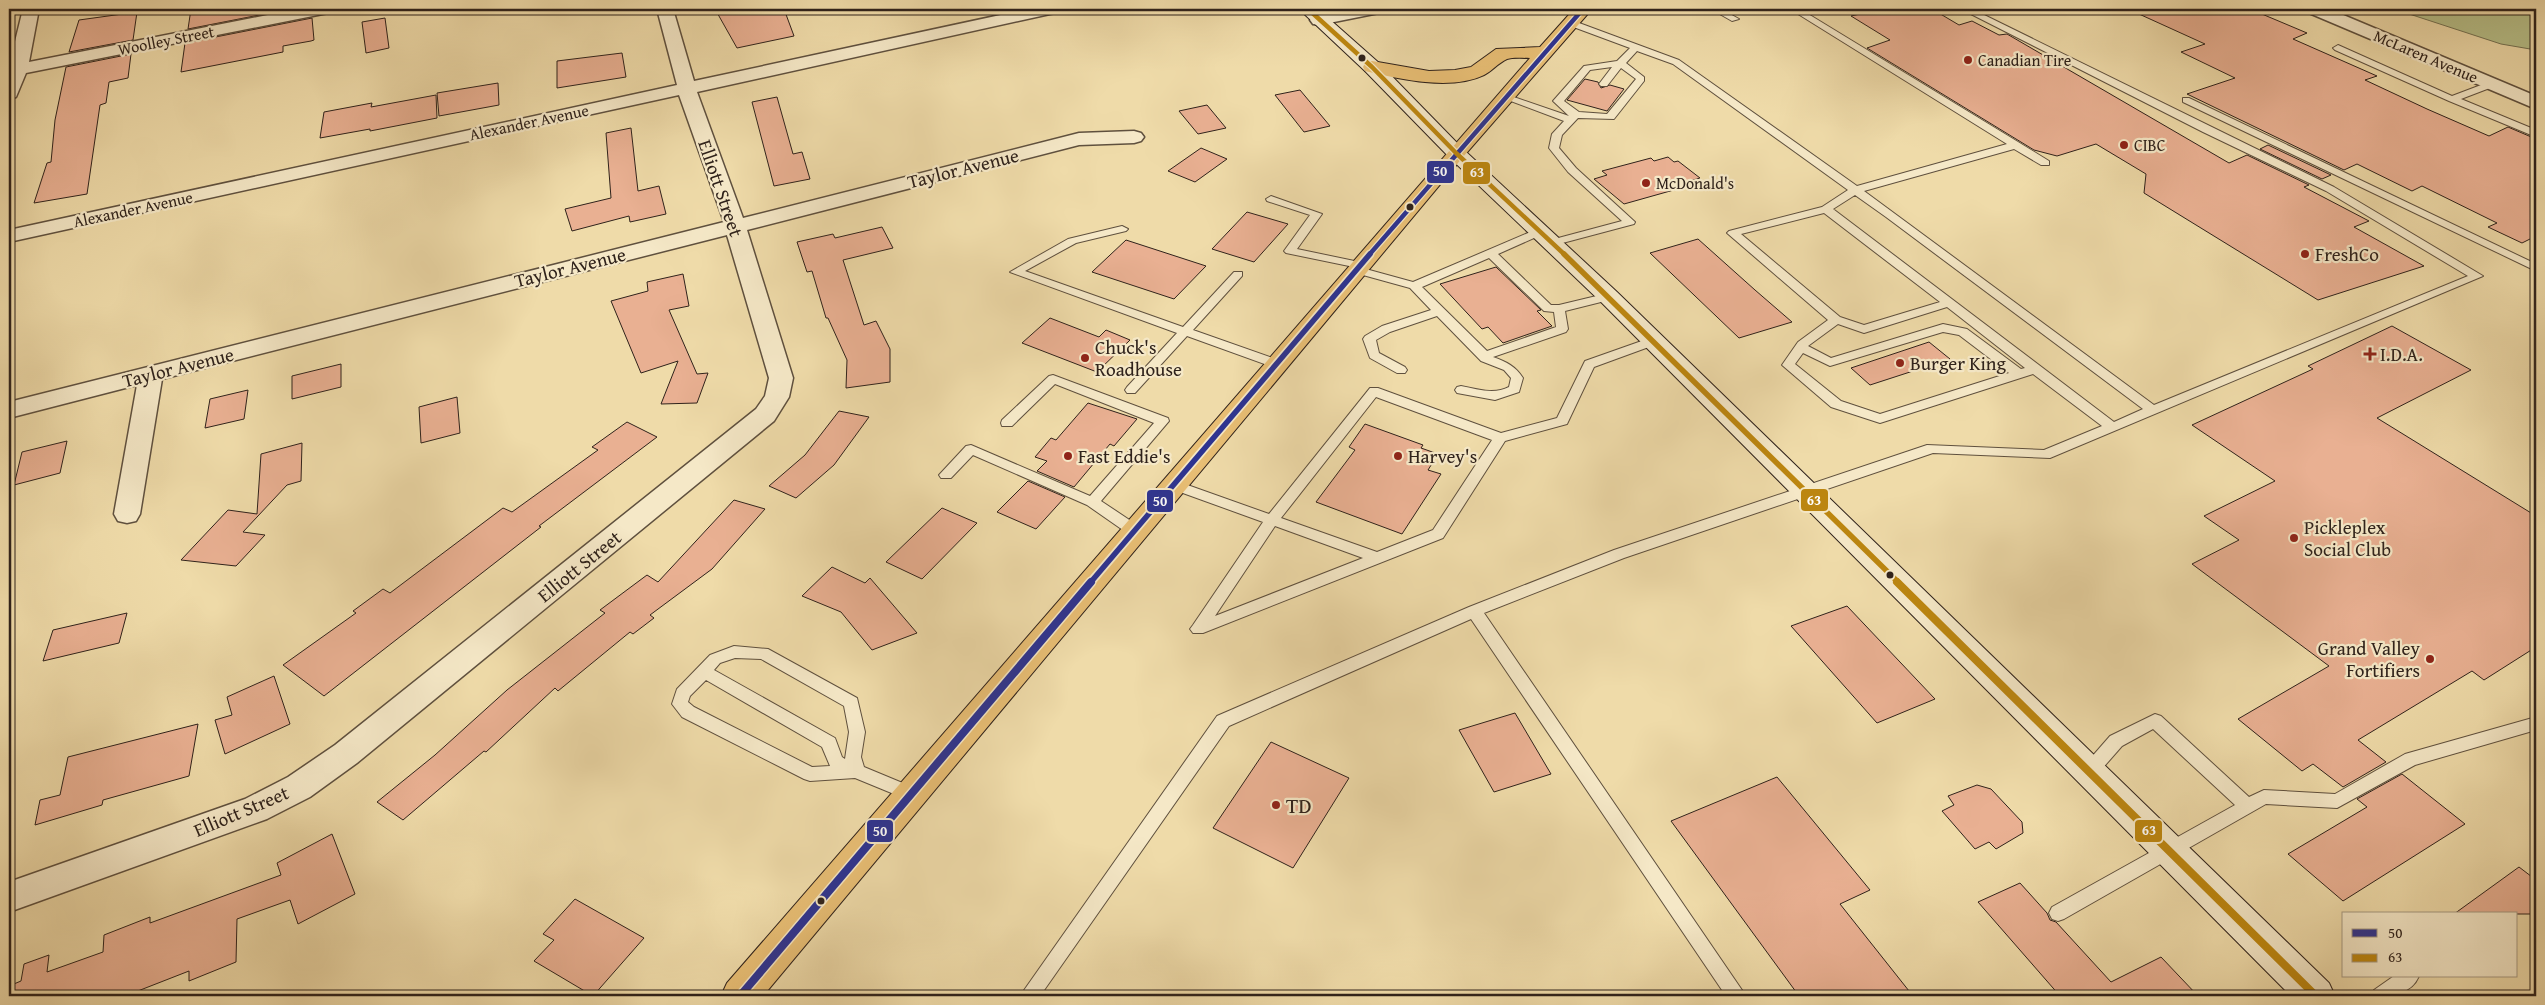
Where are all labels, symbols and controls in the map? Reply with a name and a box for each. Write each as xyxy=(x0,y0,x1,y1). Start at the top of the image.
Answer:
street label: Woolley Street xyxy=(116,19,217,61)
street label: McLaren Avenue xyxy=(2370,23,2482,89)
place label: Canadian Tire xyxy=(1978,48,2071,72)
unlabelled marker xyxy=(1357,53,1367,63)
marker: Canadian Tire xyxy=(1962,54,1974,66)
street label: Alexander Avenue xyxy=(467,98,591,146)
place label: CIBC xyxy=(2134,133,2166,157)
street label: Elliott Street xyxy=(691,136,751,241)
marker: CIBC xyxy=(2118,139,2130,151)
street label: Taylor Avenue xyxy=(904,141,1022,195)
line badge: 50 xyxy=(1426,160,1455,184)
text: 50 xyxy=(1433,161,1447,181)
line badge: 63 xyxy=(1462,161,1491,185)
text: 63 xyxy=(1470,162,1484,182)
place label: McDonald's xyxy=(1656,171,1734,195)
marker: McDonald's xyxy=(1640,177,1652,189)
street label: Alexander Avenue xyxy=(71,185,195,233)
unlabelled marker xyxy=(1405,202,1415,212)
street label: Taylor Avenue xyxy=(511,240,629,294)
place label: FreshCo xyxy=(2315,240,2379,268)
marker: FreshCo xyxy=(2299,248,2311,260)
place label: Chuck's Roadhouse xyxy=(1095,333,1182,383)
street label: Taylor Avenue xyxy=(119,340,237,394)
place label: I.D.A. xyxy=(2380,340,2423,368)
marker: I.D.A. xyxy=(2364,348,2376,360)
place label: Burger King xyxy=(1910,349,2007,377)
marker: Chuck's Roadhouse xyxy=(1079,352,1091,364)
marker: Burger King xyxy=(1894,357,1906,369)
place label: Fast Eddie's xyxy=(1078,442,1171,470)
place label: Harvey's xyxy=(1408,442,1477,470)
marker: Fast Eddie's xyxy=(1062,450,1074,462)
marker: Harvey's xyxy=(1392,450,1404,462)
line badge: 63 xyxy=(1800,488,1829,512)
line badge: 50 xyxy=(1146,489,1174,513)
text: 63 xyxy=(1807,490,1821,510)
text: 50 xyxy=(1153,491,1167,511)
place label: Pickleplex Social Club xyxy=(2304,513,2391,563)
street label: Elliott Street xyxy=(531,523,627,609)
marker: Pickleplex Social Club xyxy=(2288,532,2300,544)
unlabelled marker xyxy=(1885,570,1895,580)
place label: Grand Valley Fortifiers xyxy=(2318,634,2421,684)
marker: Grand Valley Fortifiers xyxy=(2424,653,2436,665)
street label: Elliott Street xyxy=(189,778,293,844)
place label: TD xyxy=(1286,789,1312,821)
marker: TD xyxy=(1270,799,1282,811)
line badge: 50 xyxy=(866,819,894,843)
line badge: 63 xyxy=(2134,819,2163,843)
text: 63 xyxy=(2142,820,2156,840)
text: 50 xyxy=(873,821,887,841)
unlabelled marker xyxy=(816,896,826,906)
legend xyxy=(2342,912,2518,978)
text: 50 xyxy=(2388,922,2402,943)
text: 63 xyxy=(2388,946,2402,967)

